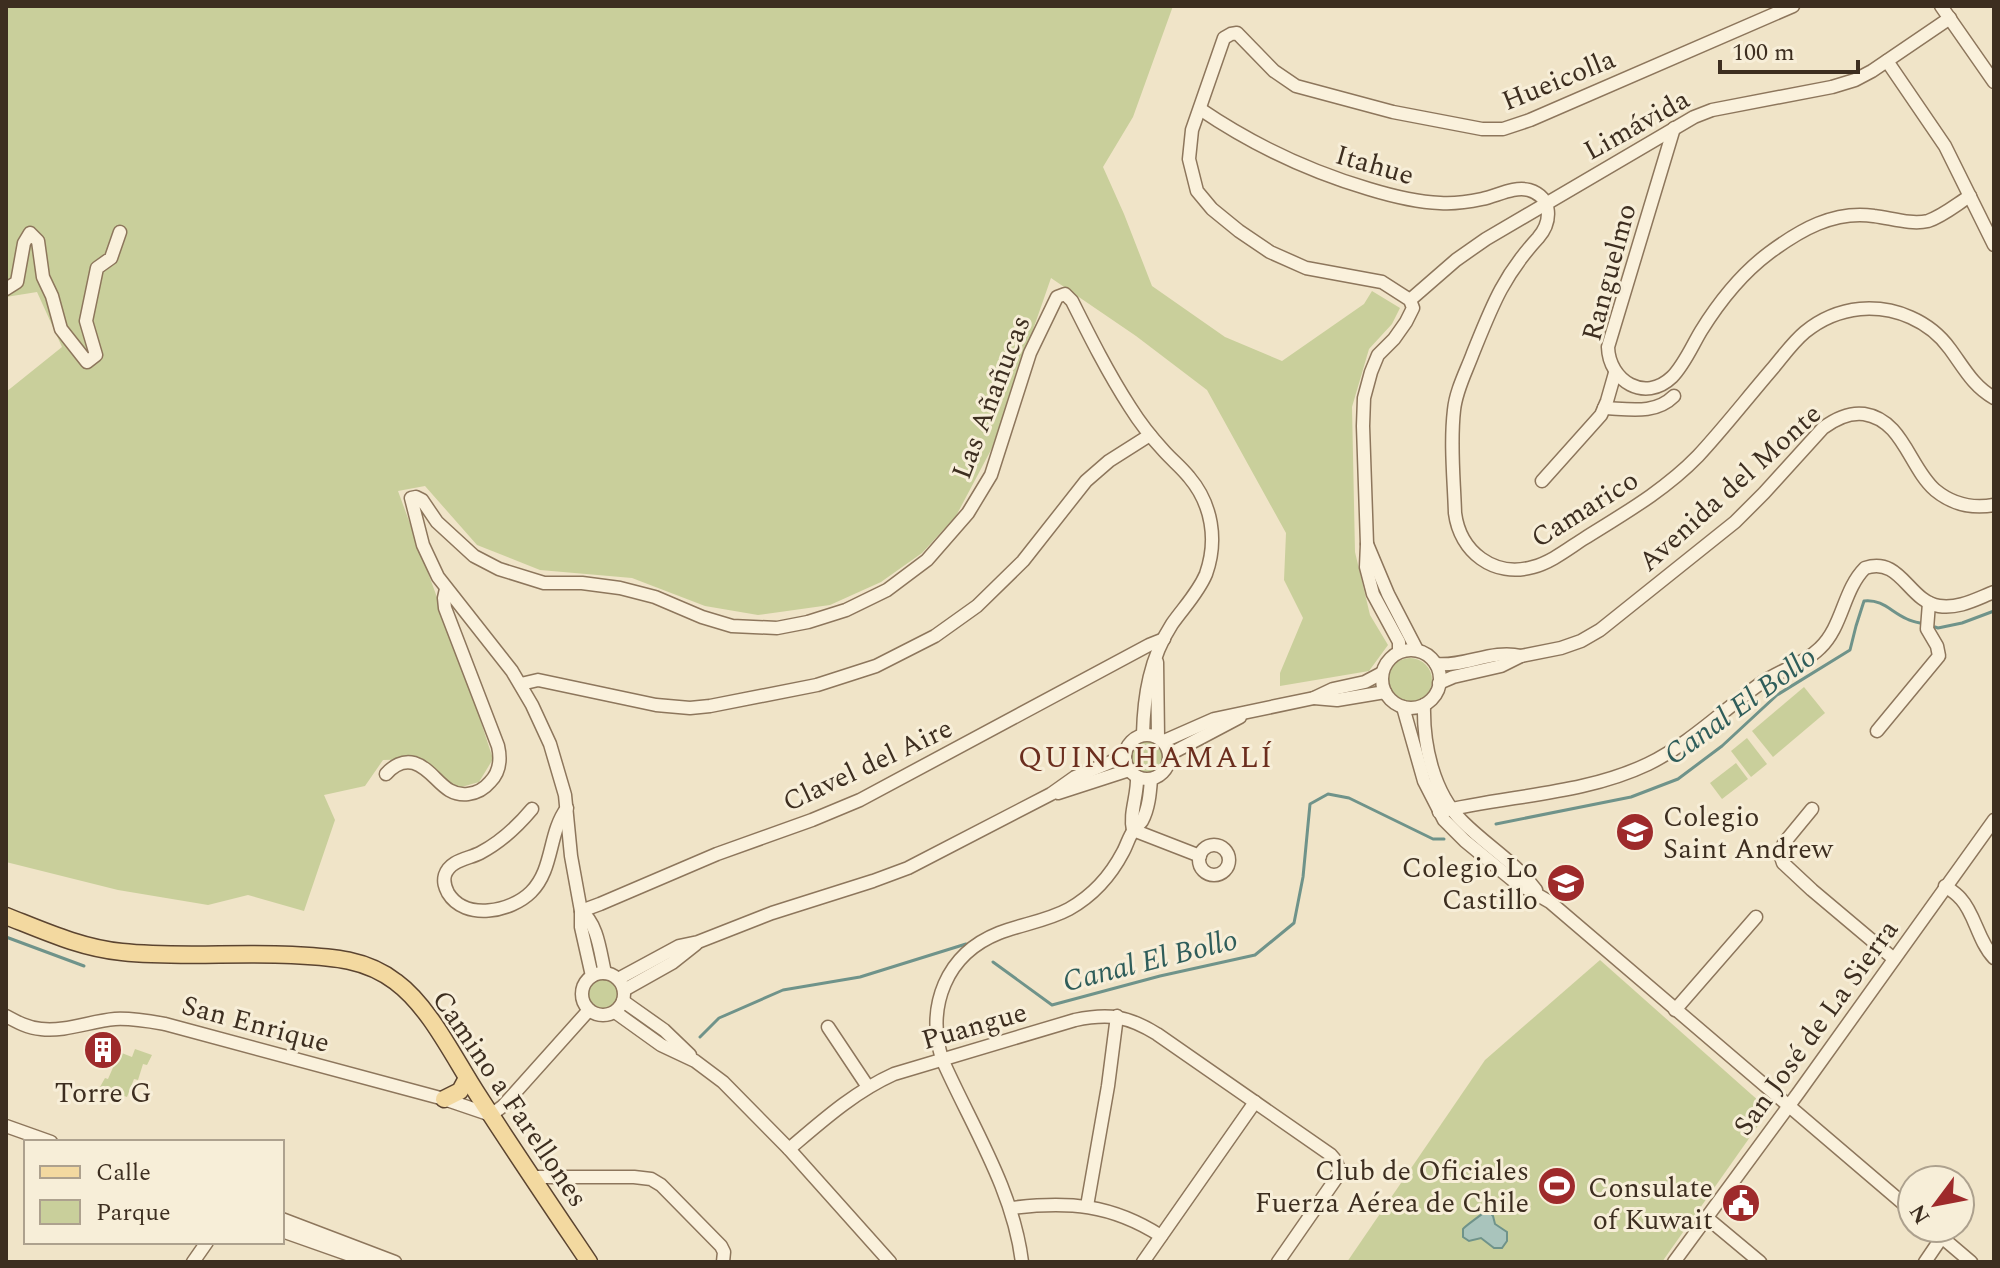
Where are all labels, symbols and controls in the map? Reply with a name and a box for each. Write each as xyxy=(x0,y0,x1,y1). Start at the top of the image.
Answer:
scale bar xyxy=(1720,24,1858,74)
text: 100 m xyxy=(1732,35,1795,71)
street label: Hueicolla xyxy=(1495,38,1622,123)
street label: Limávida xyxy=(1576,78,1698,172)
street label: Itahue xyxy=(1330,134,1419,197)
street label: Ranguelmo xyxy=(1570,199,1648,346)
street label: Las Añañucas xyxy=(940,309,1042,486)
street label: Avenida del Monte xyxy=(1629,394,1831,582)
street label: Camarico xyxy=(1522,459,1647,559)
water label: Canal El Bollo xyxy=(1655,635,1827,777)
street label: Clavel del Aire xyxy=(775,707,960,824)
district label: QUINCHAMALÍ xyxy=(1018,735,1274,781)
place label: Colegio Saint Andrew xyxy=(1663,796,1834,871)
school or university icon: Colegio Saint Andrew xyxy=(1614,811,1656,853)
place label: Colegio Lo Castillo xyxy=(1402,847,1538,922)
school or university icon: Colegio Lo Castillo xyxy=(1545,862,1587,904)
street label: San José de La Sierra xyxy=(1723,910,1910,1145)
water label: Canal El Bollo xyxy=(1058,917,1243,1005)
street label: Camino a Farellones xyxy=(421,981,599,1216)
street label: San Enrique xyxy=(177,984,334,1065)
street label: Puangue xyxy=(917,991,1032,1062)
building icon: Torre G xyxy=(82,1029,124,1071)
place label: Torre G xyxy=(55,1072,151,1115)
legend xyxy=(24,1140,284,1244)
place label: Club de Oficiales Fuerza Aérea de Chile xyxy=(1255,1150,1529,1225)
text: Calle xyxy=(96,1155,151,1191)
north arrow xyxy=(1896,1164,1976,1244)
sports icon: Club de Oficiales Fuerza Aérea de Chile xyxy=(1536,1165,1578,1207)
place label: Consulate of Kuwait xyxy=(1588,1167,1713,1242)
public building icon: Consulate of Kuwait xyxy=(1720,1182,1762,1224)
text: Parque xyxy=(96,1195,171,1231)
text: N xyxy=(1902,1197,1939,1230)

